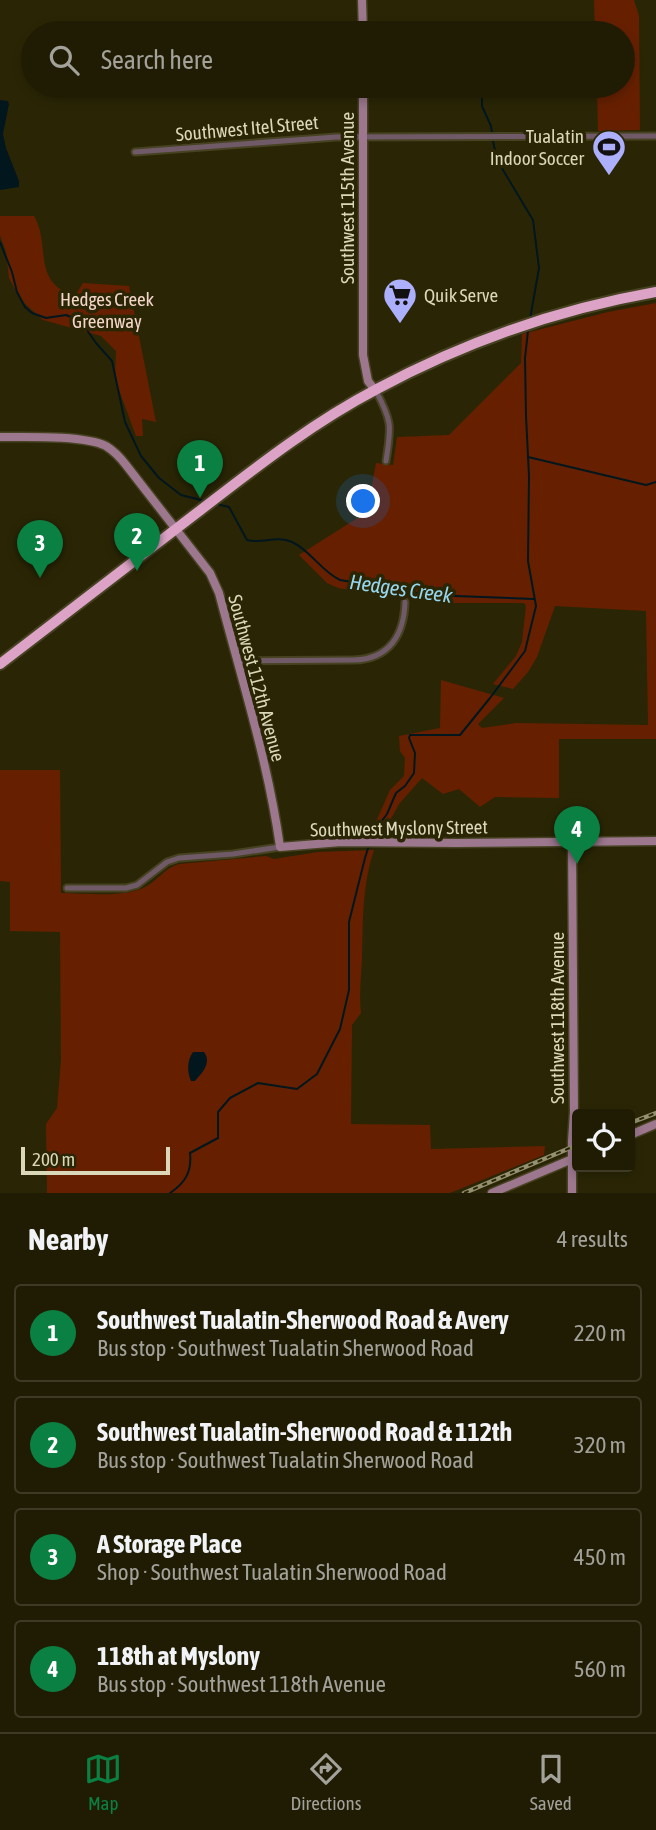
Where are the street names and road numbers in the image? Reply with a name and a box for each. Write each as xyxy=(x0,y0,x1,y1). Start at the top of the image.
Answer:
street label: Southwest Itel Street xyxy=(175,111,319,145)
street label: Southwest 115th Avenue xyxy=(336,112,358,284)
street label: Southwest 112th Avenue xyxy=(224,592,290,764)
street label: Southwest Myslony Street xyxy=(310,815,488,841)
street label: Southwest 118th Avenue xyxy=(546,932,568,1104)

